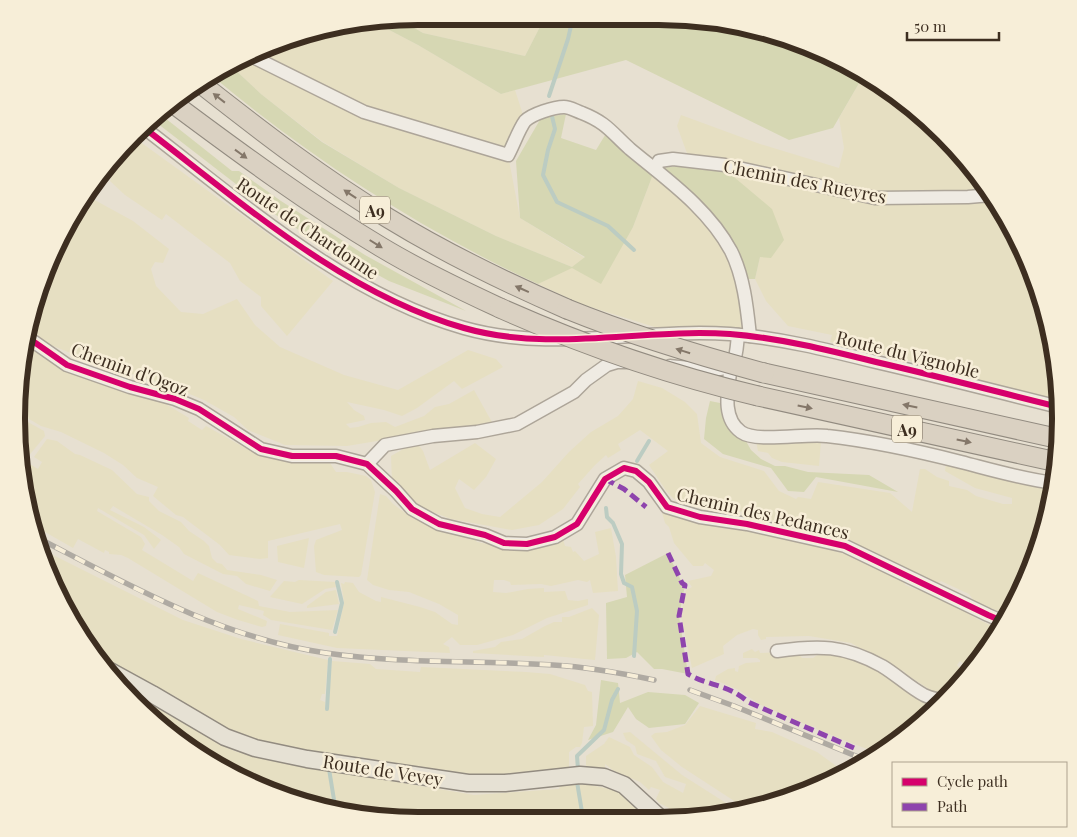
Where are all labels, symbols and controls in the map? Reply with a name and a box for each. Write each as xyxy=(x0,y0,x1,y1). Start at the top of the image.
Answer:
scale bar xyxy=(907,10,1000,42)
text: 50 m xyxy=(914,16,947,36)
one-way arrow xyxy=(213,92,226,103)
one-way arrow xyxy=(234,149,248,159)
street label: Chemin des Rueyres xyxy=(721,153,889,209)
street label: Route de Chardonne xyxy=(232,171,384,285)
one-way arrow xyxy=(343,189,356,199)
road number: A9 xyxy=(360,196,390,224)
one-way arrow xyxy=(369,239,382,249)
one-way arrow xyxy=(515,285,529,293)
street label: Route du Vignoble xyxy=(834,325,982,383)
street label: Chemin d'Ogoz xyxy=(68,337,192,401)
one-way arrow xyxy=(676,346,691,354)
one-way arrow xyxy=(901,401,917,409)
one-way arrow xyxy=(798,403,813,411)
road number: A9 xyxy=(892,416,922,442)
one-way arrow xyxy=(957,437,973,445)
street label: Chemin des Pedances xyxy=(674,481,852,545)
street label: Route de Vevey xyxy=(321,749,445,791)
legend xyxy=(892,762,1067,827)
text: Cycle path xyxy=(937,771,1008,791)
text: Path xyxy=(937,796,967,816)

